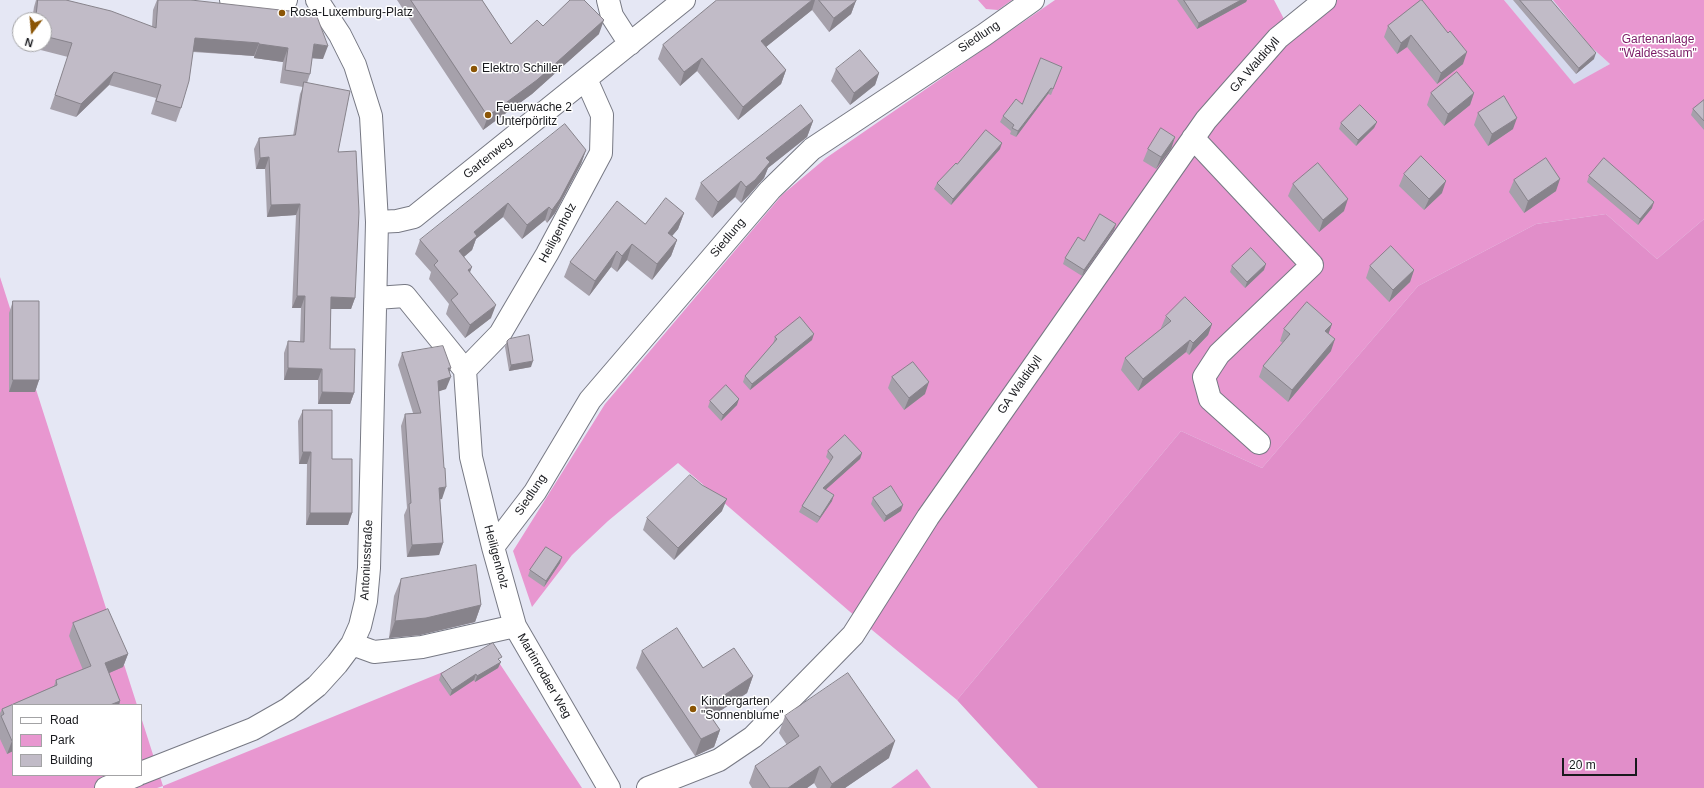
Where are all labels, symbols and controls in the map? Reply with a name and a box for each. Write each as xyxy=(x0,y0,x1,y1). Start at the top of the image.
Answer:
place label: Rosa-Luxemburg-Platz xyxy=(290,6,413,20)
marker: Rosa-Luxemburg-Platz xyxy=(277,8,287,18)
north arrow xyxy=(12,12,52,52)
street label: Siedlung xyxy=(956,18,1002,56)
park label: Gartenanlage "Waldessaum" xyxy=(1619,33,1697,61)
street label: GA Waldidyll xyxy=(1227,35,1283,95)
text: N xyxy=(23,36,34,49)
place label: Elektro Schiller xyxy=(482,62,562,76)
marker: Elektro Schiller xyxy=(469,64,479,74)
place label: Feuerwache 2 Unterpörlitz xyxy=(496,101,572,129)
marker: Feuerwache 2 Unterpörlitz xyxy=(483,110,493,120)
street label: Gartenweg xyxy=(461,134,515,182)
street label: Heiligenholz xyxy=(536,201,580,265)
street label: Siedlung xyxy=(707,215,749,261)
street label: GA Waldidyll xyxy=(995,353,1045,417)
street label: Siedlung xyxy=(512,472,550,518)
street label: Antoniusstraße xyxy=(358,519,376,601)
street label: Heiligenholz xyxy=(481,524,511,590)
street label: Martinrodaer Weg xyxy=(514,631,574,721)
place label: Kindergarten "Sonnenblume" xyxy=(701,695,784,723)
legend xyxy=(12,704,142,776)
marker: Kindergarten "Sonnenblume" xyxy=(688,704,698,714)
text: Road xyxy=(50,713,79,727)
text: Park xyxy=(50,733,75,747)
scale bar xyxy=(1564,750,1639,776)
text: Building xyxy=(50,753,93,767)
text: 20 m xyxy=(1569,758,1596,772)

